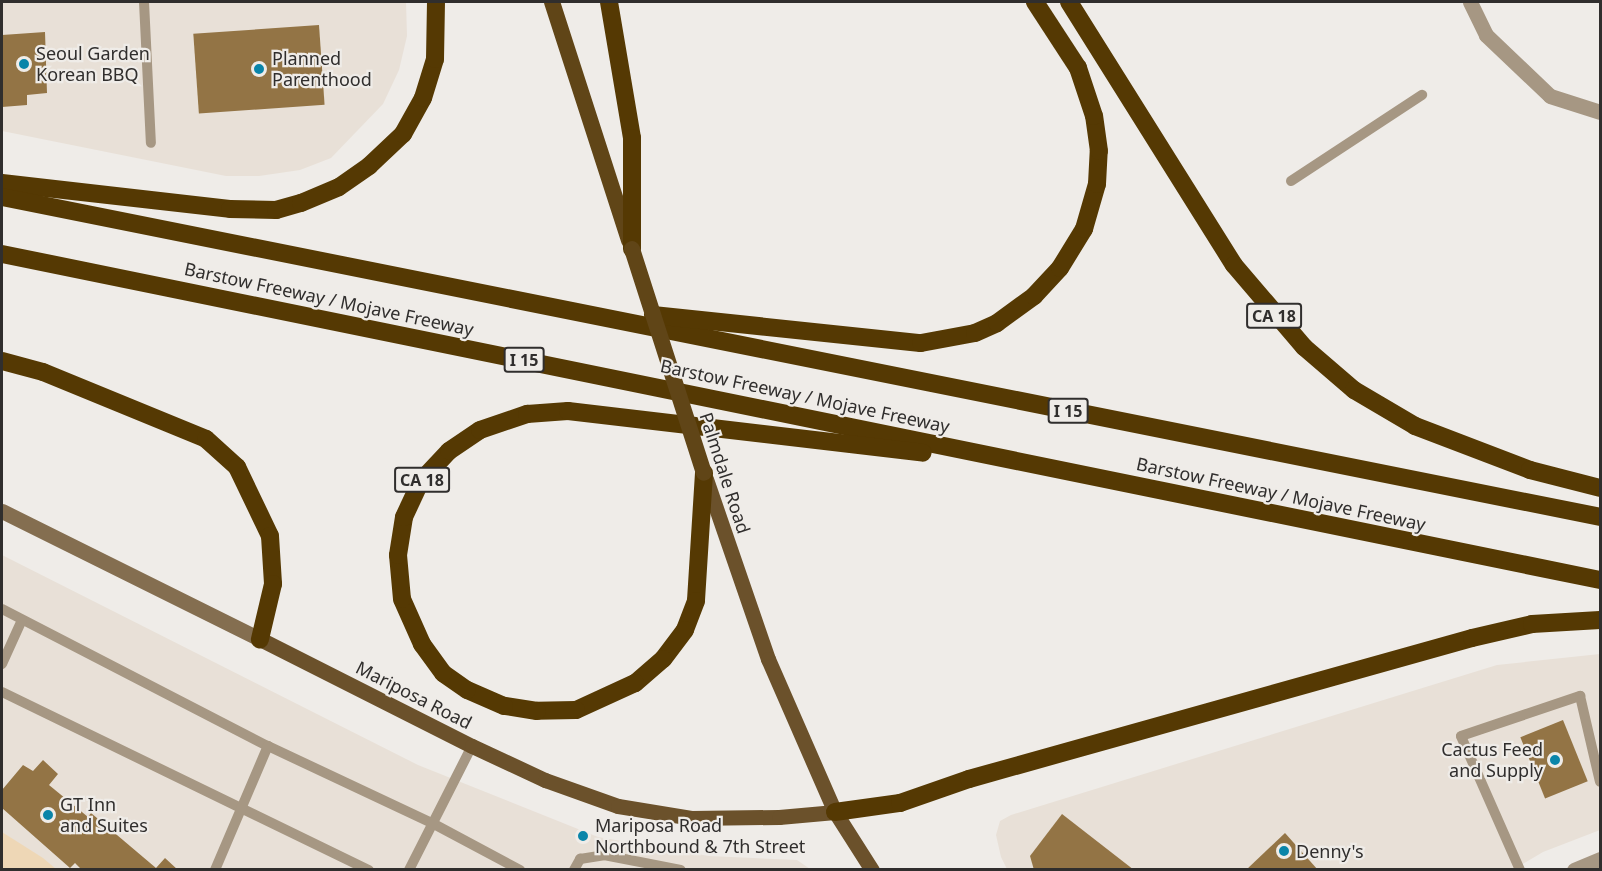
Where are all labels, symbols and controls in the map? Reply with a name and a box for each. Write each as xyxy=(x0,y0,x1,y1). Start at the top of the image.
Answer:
place label: Seoul Garden Korean BBQ xyxy=(36,43,150,86)
place label: Planned Parenthood xyxy=(272,48,372,90)
marker: Seoul Garden Korean BBQ xyxy=(17,57,31,71)
marker: Planned Parenthood xyxy=(250,60,268,78)
street label: Barstow Freeway / Mojave Freeway xyxy=(182,258,476,340)
road number: CA 18 xyxy=(1246,303,1302,329)
road number: I 15 xyxy=(503,347,545,373)
street label: Barstow Freeway / Mojave Freeway xyxy=(658,355,952,437)
road number: I 15 xyxy=(1047,398,1089,424)
street label: Palmdale Road xyxy=(695,410,755,536)
street label: Barstow Freeway / Mojave Freeway xyxy=(1134,453,1428,535)
road number: CA 18 xyxy=(394,467,450,493)
street label: Mariposa Road xyxy=(352,657,476,733)
place label: Cactus Feed and Supply xyxy=(1441,739,1543,782)
marker: Cactus Feed and Supply xyxy=(1548,753,1562,767)
place label: GT Inn and Suites xyxy=(60,794,148,836)
marker: GT Inn and Suites xyxy=(41,808,55,822)
place label: Mariposa Road Northbound & 7th Street xyxy=(595,815,805,858)
marker: Mariposa Road Northbound & 7th Street xyxy=(576,829,590,843)
place label: Denny's xyxy=(1296,840,1364,862)
marker: Denny's xyxy=(1277,844,1291,858)

